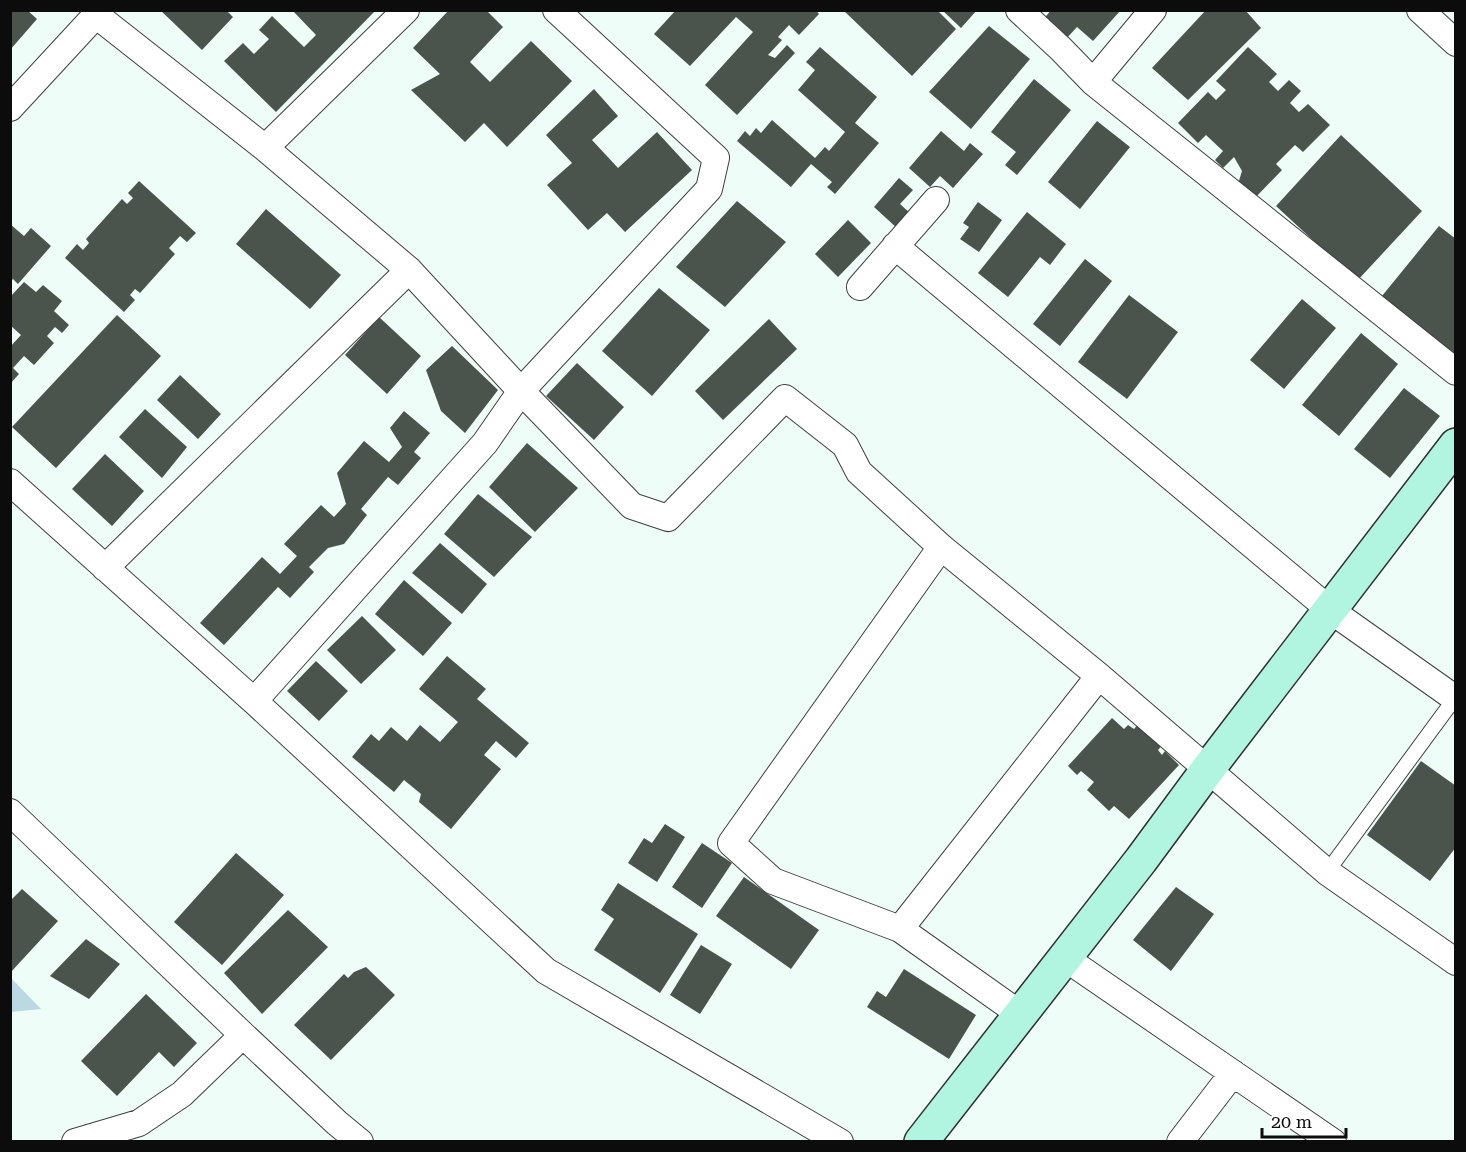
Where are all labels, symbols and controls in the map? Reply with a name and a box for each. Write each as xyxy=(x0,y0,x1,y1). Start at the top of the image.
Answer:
scale bar xyxy=(1262,1101,1346,1139)
text: 20 m xyxy=(1271,1111,1312,1132)

